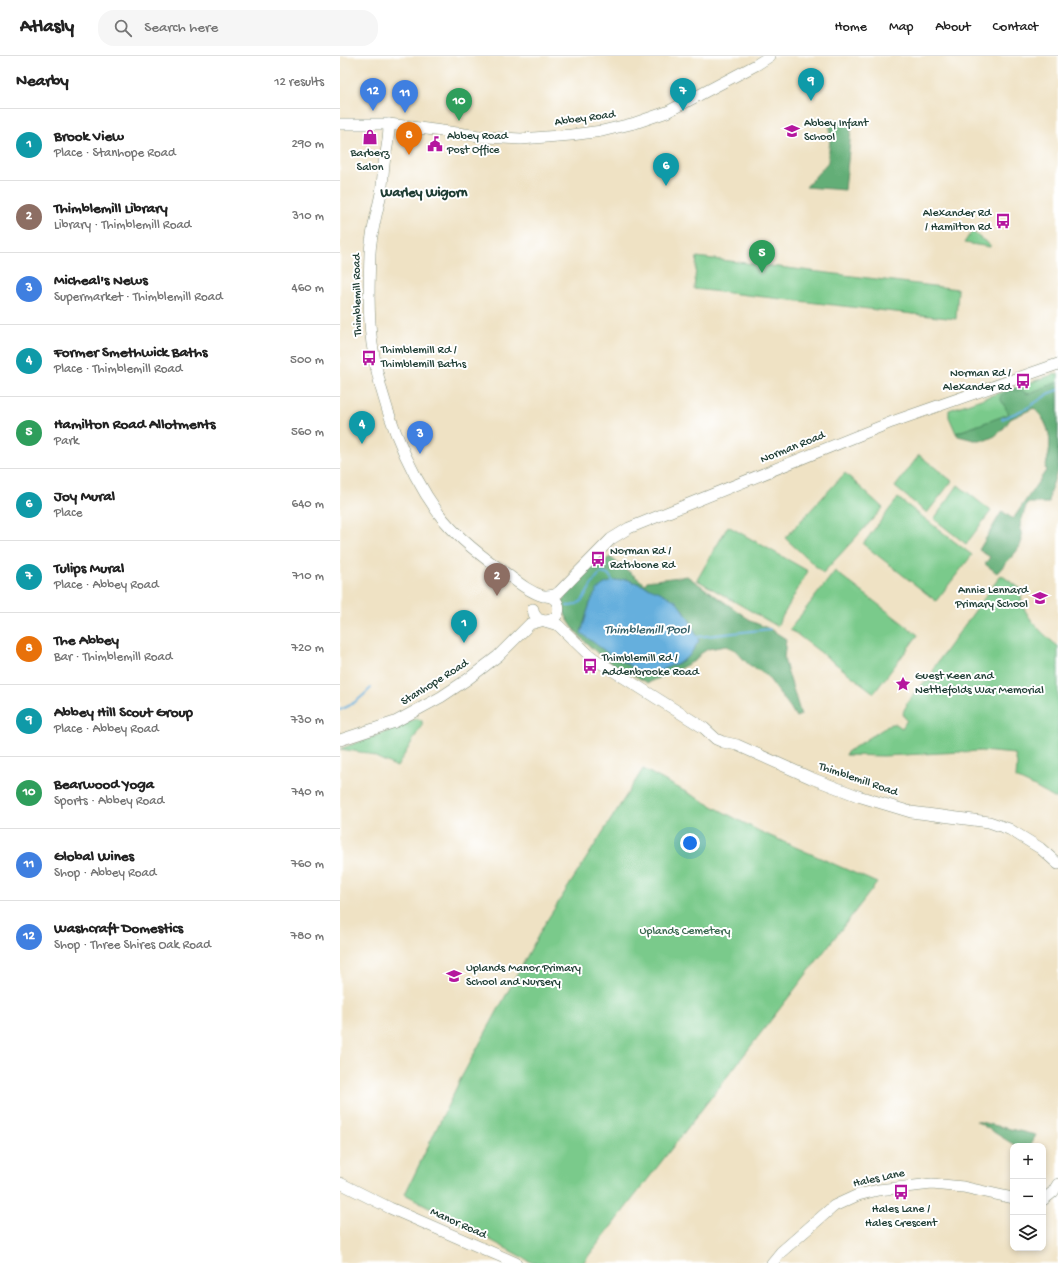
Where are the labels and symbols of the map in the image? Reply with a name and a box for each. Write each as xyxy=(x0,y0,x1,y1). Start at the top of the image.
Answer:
pin: 9 xyxy=(798,68,824,101)
pin: 12 xyxy=(360,78,386,111)
pin: 7 xyxy=(670,78,696,111)
pin: 11 xyxy=(392,80,418,113)
pin: 10 xyxy=(446,88,472,121)
street label: Abbey Road xyxy=(554,108,617,130)
place label: Abbey Infant School xyxy=(804,117,869,145)
pin: 8 xyxy=(396,122,422,155)
school or university icon: Abbey Infant School xyxy=(783,122,801,140)
shop icon: Barberz Salon xyxy=(361,128,379,146)
place label: Abbey Road Post Office xyxy=(446,130,509,158)
public building icon: Abbey Road Post Office xyxy=(426,135,444,153)
place label: Barberz Salon xyxy=(349,147,390,175)
pin: 6 xyxy=(653,153,679,186)
district label: Warley Wigorn xyxy=(380,185,468,202)
place label: Alexander Rd / Hamilton Rd xyxy=(923,207,992,235)
bus stop icon: Alexander Rd / Hamilton Rd xyxy=(994,212,1012,230)
pin: 5 xyxy=(749,240,775,273)
street label: Thimblemill Road xyxy=(350,253,366,338)
place label: Thimblemill Rd / Thimblemill Baths xyxy=(380,344,467,372)
bus stop icon: Thimblemill Rd / Thimblemill Baths xyxy=(360,349,378,367)
place label: Norman Rd / Alexander Rd xyxy=(943,367,1012,395)
bus stop icon: Norman Rd / Alexander Rd xyxy=(1014,372,1032,390)
pin: 4 xyxy=(349,411,375,444)
pin: 3 xyxy=(407,421,433,454)
street label: Norman Road xyxy=(759,428,828,467)
place label: Norman Rd / Rathbone Rd xyxy=(610,545,676,573)
bus stop icon: Norman Rd / Rathbone Rd xyxy=(589,550,607,568)
pin: 2 xyxy=(484,563,510,596)
place label: Annie Lennard Primary School xyxy=(954,584,1029,612)
school or university icon: Annie Lennard Primary School xyxy=(1031,589,1049,607)
pin: 1 xyxy=(451,610,477,643)
water label: Thimblemill Pool xyxy=(605,623,691,638)
place label: Thimblemill Rd / Addenbrooke Road xyxy=(601,652,700,680)
street label: Stanhope Road xyxy=(399,656,472,709)
bus stop icon: Thimblemill Rd / Addenbrooke Road xyxy=(581,657,599,675)
place label: Guest Keen and Nettlefolds War Memorial xyxy=(915,670,1044,698)
place icon: Guest Keen and Nettlefolds War Memorial xyxy=(894,675,912,693)
street label: Thimblemill Road xyxy=(816,760,900,800)
your location xyxy=(680,833,700,853)
park label: Uplands Cemetery xyxy=(640,925,730,939)
place label: Uplands Manor Primary School and Nursery xyxy=(466,962,581,990)
school or university icon: Uplands Manor Primary School and Nursery xyxy=(445,967,463,985)
street label: Hales Lane xyxy=(852,1167,907,1191)
bus stop icon: Hales Lane / Hales Crescent xyxy=(892,1183,910,1201)
place label: Hales Lane / Hales Crescent xyxy=(865,1203,938,1231)
street label: Manor Road xyxy=(428,1205,489,1243)

